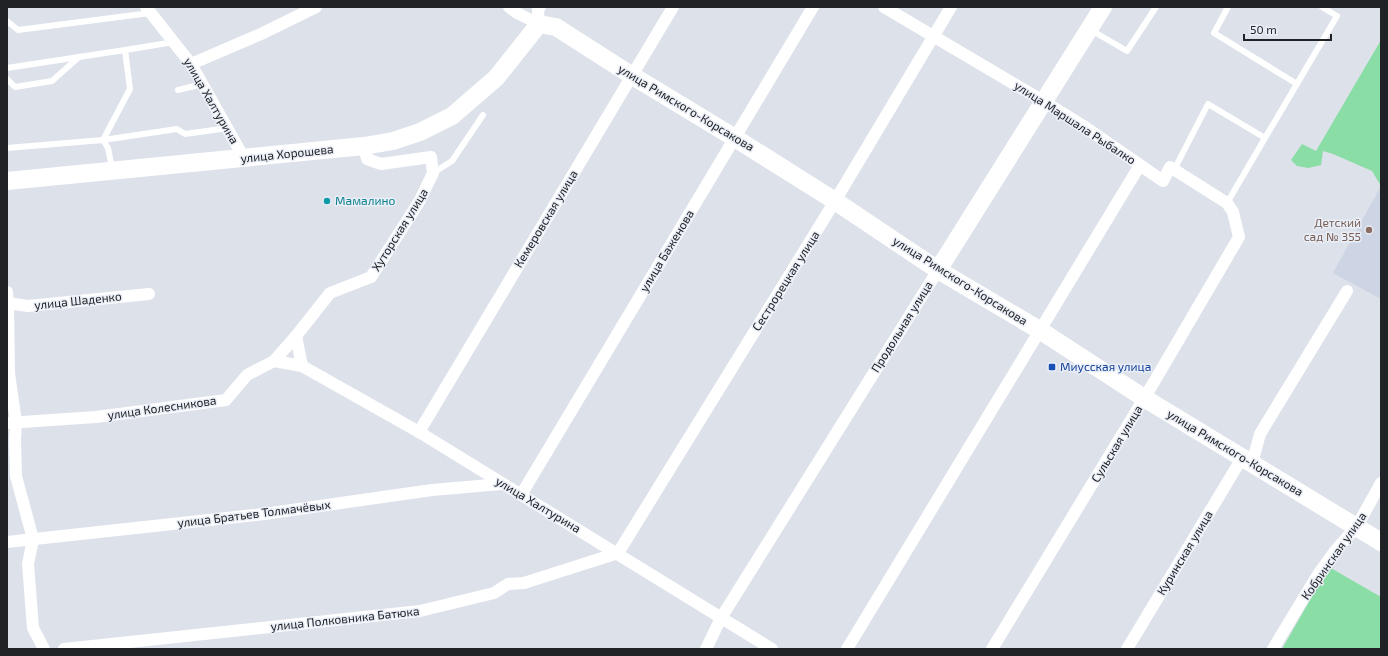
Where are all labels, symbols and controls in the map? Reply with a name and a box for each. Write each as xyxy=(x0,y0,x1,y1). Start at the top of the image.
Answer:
scale bar xyxy=(1244,16,1331,42)
text: 50 m xyxy=(1250,22,1277,36)
street label: улица Халтурина xyxy=(181,55,242,146)
street label: улица Римского-Корсакова xyxy=(616,61,757,154)
street label: улица Маршала Рыбалко xyxy=(1012,78,1139,168)
street label: улица Хорошева xyxy=(240,141,334,166)
street label: Кемеровская улица xyxy=(511,167,581,270)
street label: Хуторская улица xyxy=(368,186,431,274)
place label: Мамалино xyxy=(335,193,396,207)
marker: Мамалино xyxy=(322,196,332,206)
street label: улица Баженова xyxy=(636,207,697,294)
place label: Детский сад № 355 xyxy=(1304,215,1361,243)
marker: Детский сад № 355 xyxy=(1364,225,1374,235)
street label: Сестрорецкая улица xyxy=(749,228,822,334)
street label: улица Римского-Корсакова xyxy=(890,233,1030,328)
street label: Продольная улица xyxy=(867,278,936,375)
street label: улица Шаденко xyxy=(34,288,122,313)
place label: Миусская улица xyxy=(1060,359,1151,374)
marker: Миусская улица xyxy=(1047,362,1057,372)
street label: улица Колесникова xyxy=(107,392,217,423)
street label: Сульская улица xyxy=(1088,402,1145,485)
street label: улица Римского-Корсакова xyxy=(1165,406,1306,499)
street label: улица Халтурина xyxy=(493,473,584,536)
street label: улица Братьев Толмачёвых xyxy=(177,497,332,530)
street label: Куринская улица xyxy=(1153,508,1216,598)
street label: Кобринская улица xyxy=(1298,509,1369,602)
street label: улица Полковника Батюка xyxy=(270,603,420,634)

